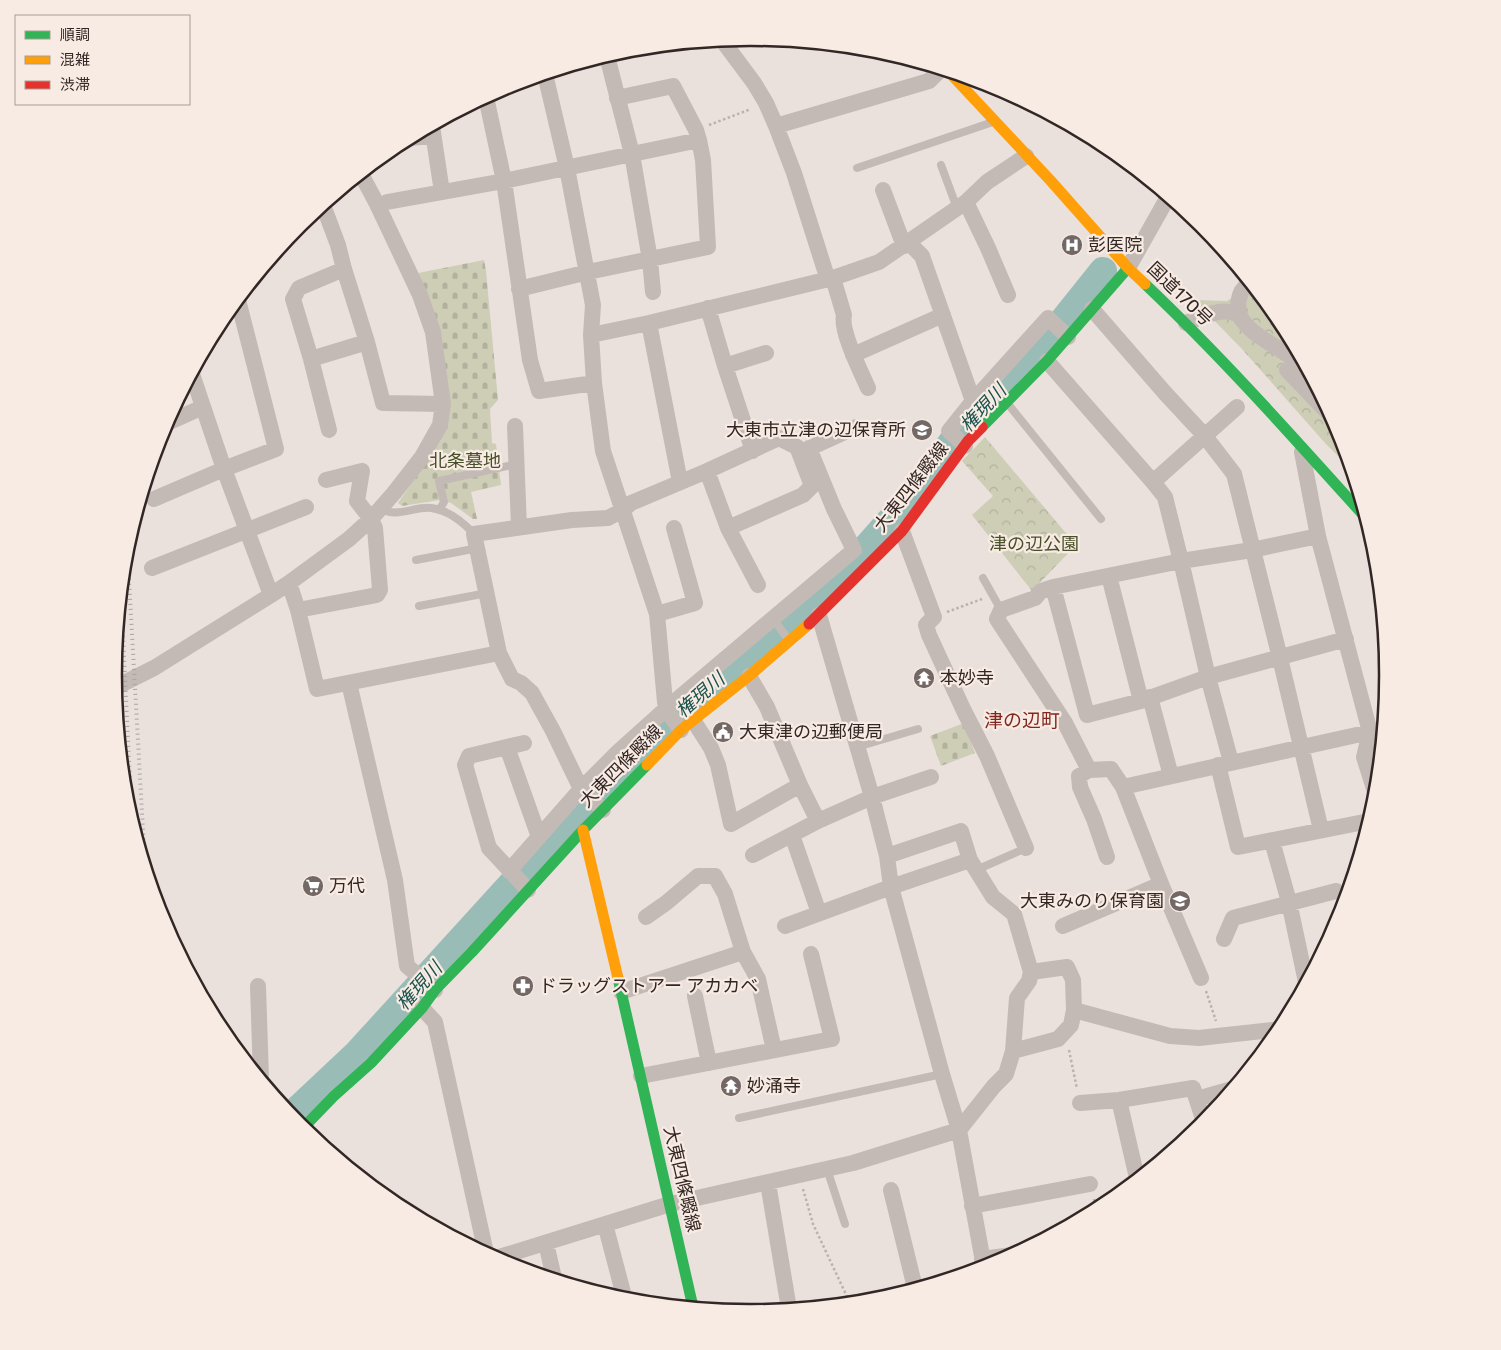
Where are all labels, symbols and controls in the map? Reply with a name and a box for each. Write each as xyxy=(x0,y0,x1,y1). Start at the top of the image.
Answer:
legend xyxy=(15,15,190,105)
text: 順調 xyxy=(60,26,90,44)
text: 混雑 xyxy=(60,51,90,69)
text: 渋滞 xyxy=(60,76,90,94)
hospital icon: 彭医院 xyxy=(1060,233,1084,257)
place label: 彭医院 xyxy=(1088,234,1142,256)
street label: 国道170号 xyxy=(1143,257,1217,331)
water label: 権現川 xyxy=(955,378,1012,437)
school or university icon: 大東市立津の辺保育所 xyxy=(910,418,934,442)
place label: 大東市立津の辺保育所 xyxy=(726,419,906,441)
street label: 大東四條畷線 xyxy=(869,438,953,536)
park label: 北条墓地 xyxy=(429,450,501,472)
park label: 津の辺公園 xyxy=(989,533,1079,555)
water label: 権現川 xyxy=(671,666,731,722)
temple icon: 本妙寺 xyxy=(912,666,936,690)
place label: 本妙寺 xyxy=(940,667,994,689)
district label: 津の辺町 xyxy=(984,709,1060,732)
street label: 大東四條畷線 xyxy=(575,720,667,812)
public building icon: 大東津の辺郵便局 xyxy=(711,720,735,744)
place label: 大東津の辺郵便局 xyxy=(739,721,883,743)
supermarket icon: 万代 xyxy=(301,874,325,898)
place label: 万代 xyxy=(329,875,365,897)
school or university icon: 大東みのり保育園 xyxy=(1168,889,1192,913)
place label: 大東みのり保育園 xyxy=(1020,890,1164,912)
water label: 権現川 xyxy=(391,956,448,1015)
pharmacy icon: ドラッグストアー アカカベ xyxy=(511,974,535,998)
place label: ドラッグストアー アカカベ xyxy=(539,975,758,997)
temple icon: 妙涌寺 xyxy=(719,1074,743,1098)
place label: 妙涌寺 xyxy=(747,1075,801,1097)
street label: 大東四條畷線 xyxy=(659,1124,705,1234)

